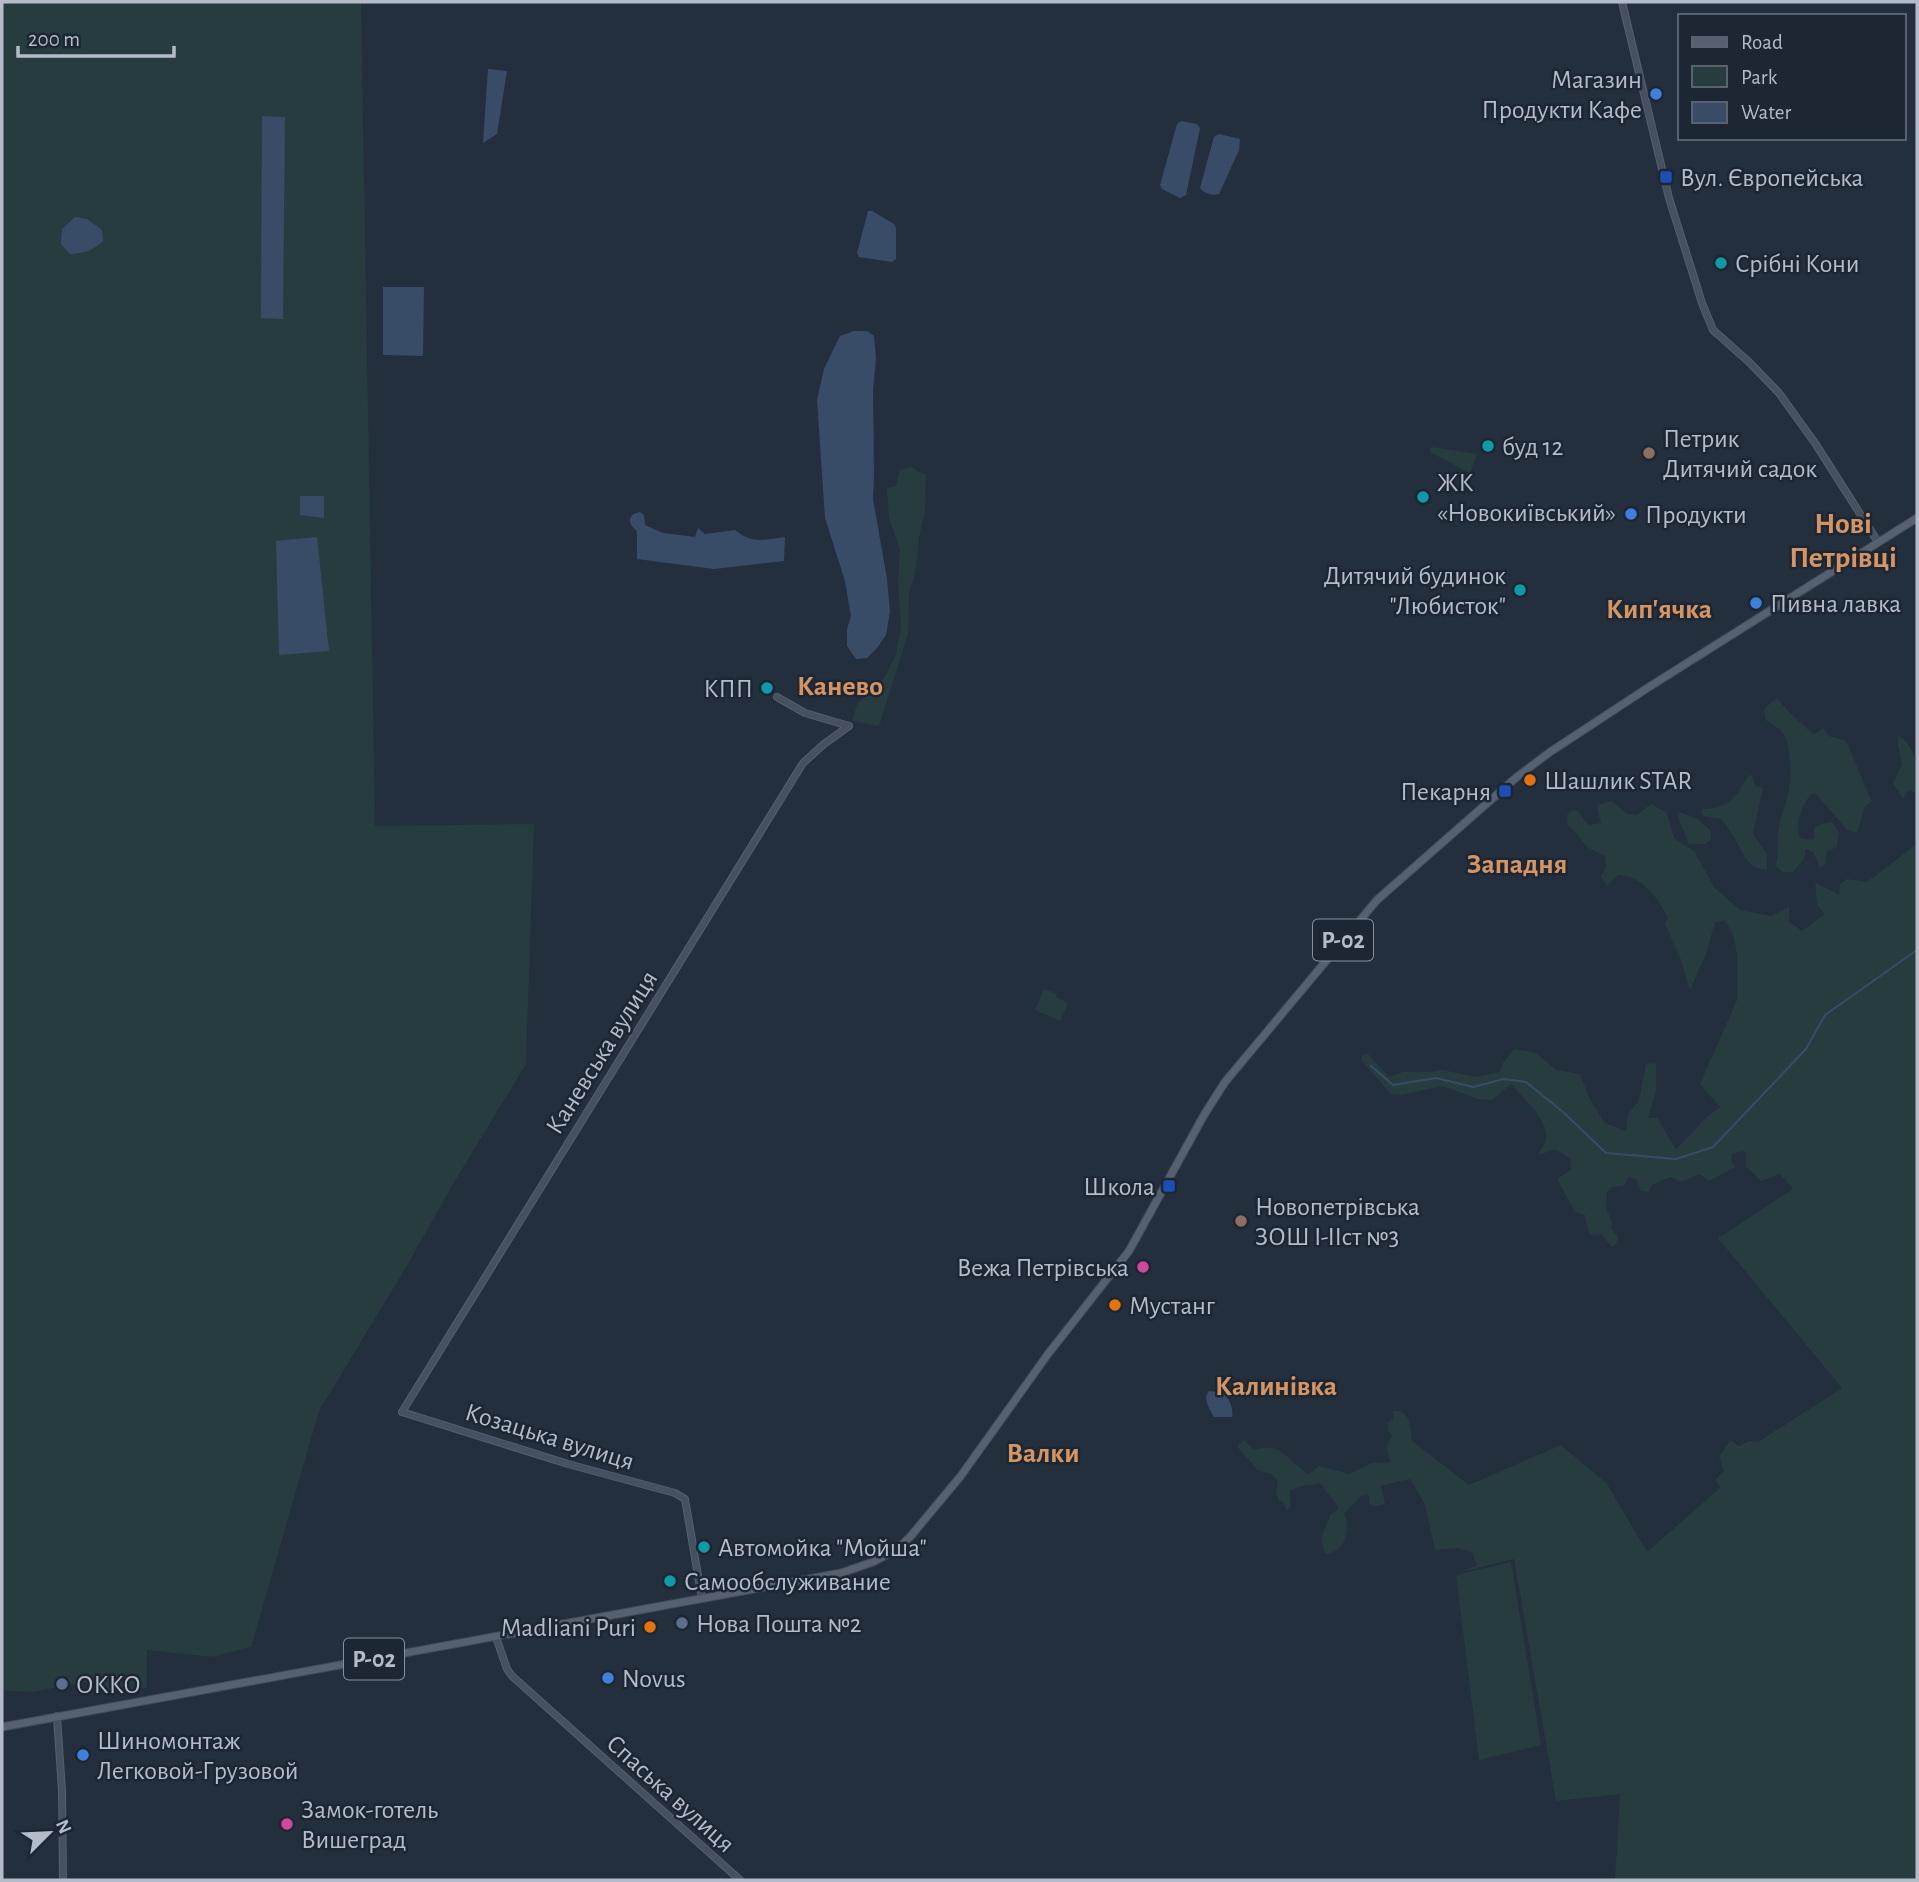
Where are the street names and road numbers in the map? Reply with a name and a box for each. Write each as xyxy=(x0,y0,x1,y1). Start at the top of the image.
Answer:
road number: Р-02 xyxy=(1313,920,1373,960)
street label: Каневська вулиця xyxy=(541,966,662,1139)
street label: Козацька вулиця xyxy=(462,1399,637,1475)
road number: Р-02 xyxy=(344,1638,404,1680)
street label: Спаська вулиця xyxy=(601,1730,739,1858)

